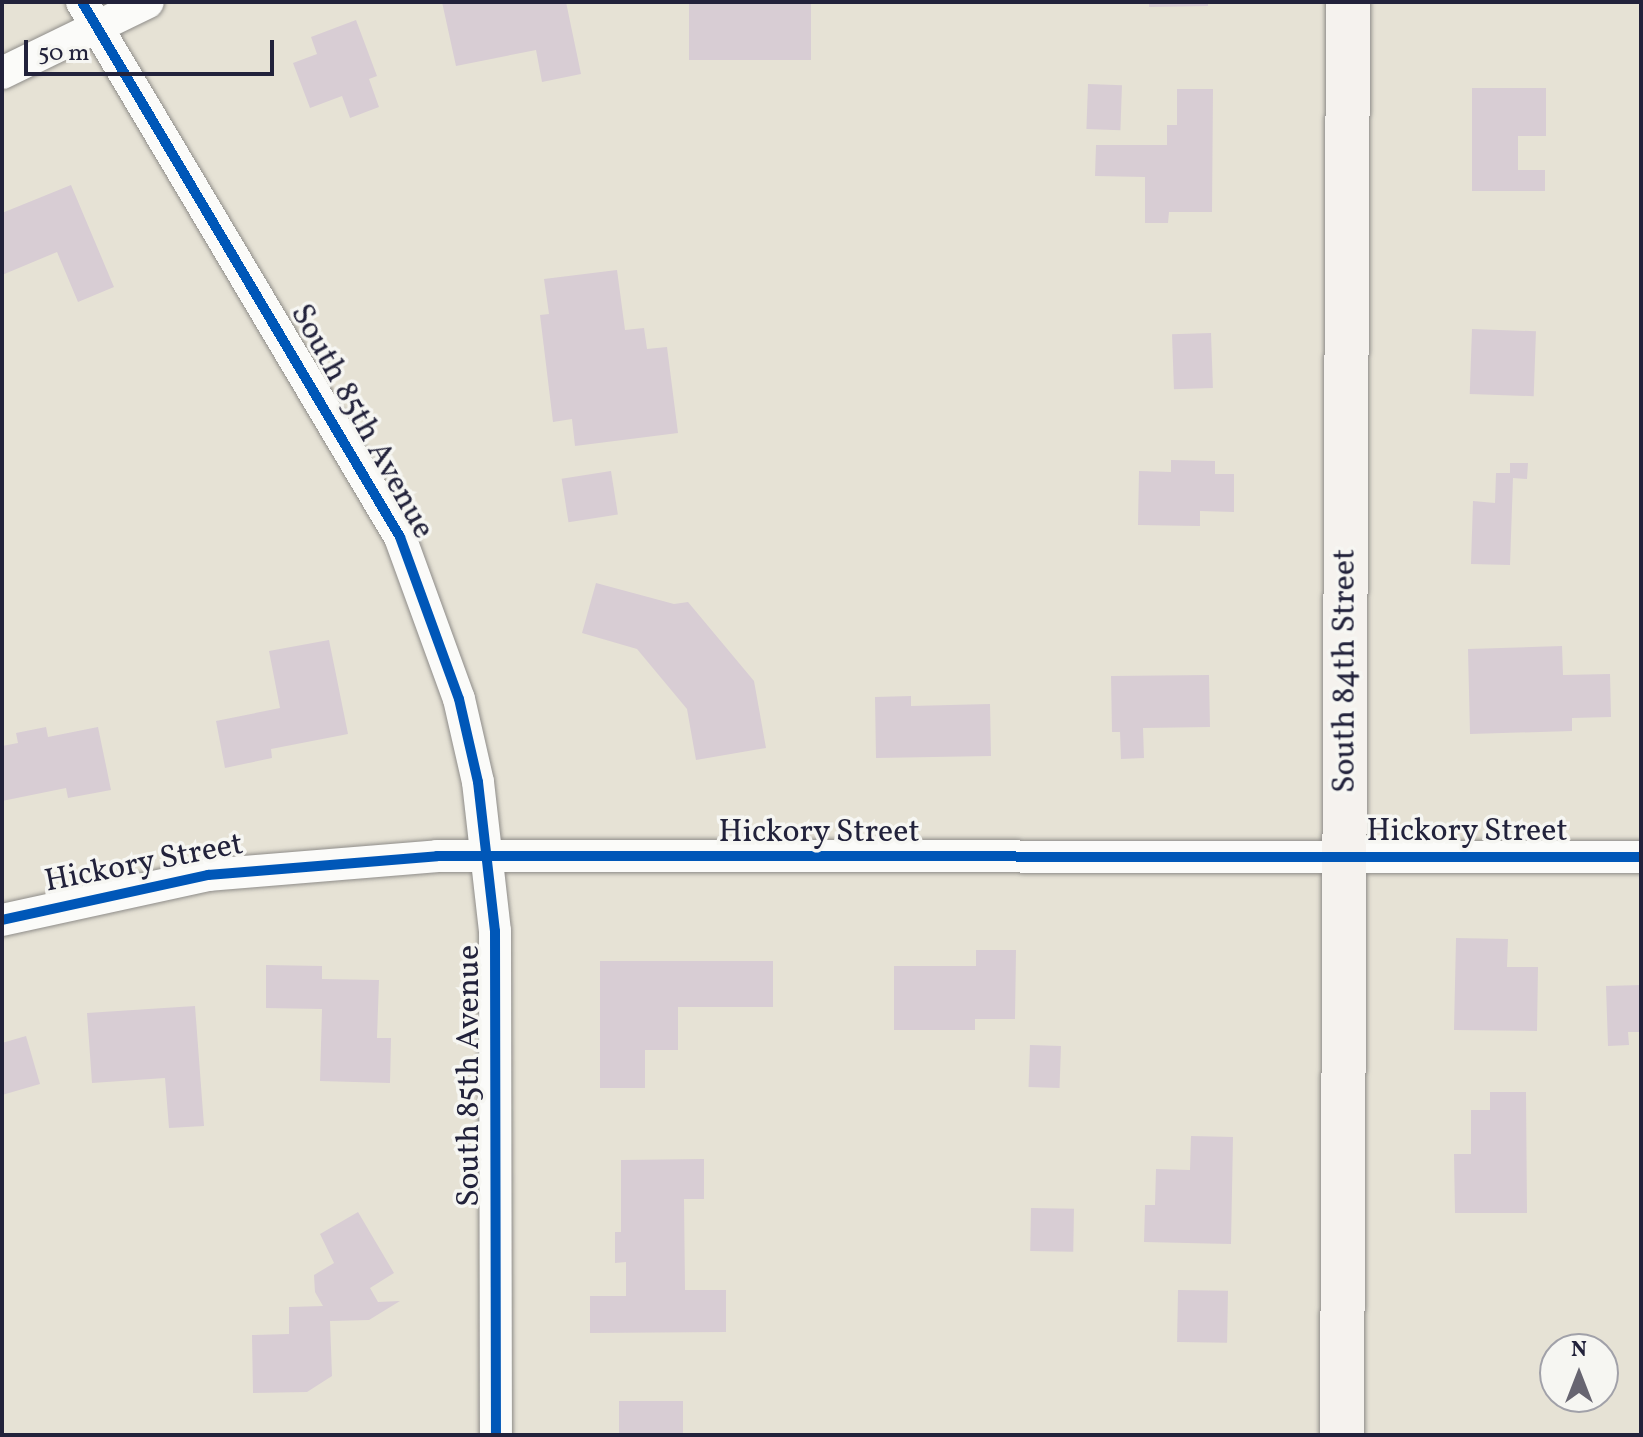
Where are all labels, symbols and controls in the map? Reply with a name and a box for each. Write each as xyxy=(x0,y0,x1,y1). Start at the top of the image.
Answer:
scale bar xyxy=(28,24,278,74)
text: 50 m xyxy=(38,37,90,71)
street label: South 85th Avenue xyxy=(281,298,441,546)
street label: South 84th Street xyxy=(1327,549,1365,793)
street label: Hickory Street xyxy=(1366,813,1568,851)
street label: Hickory Street xyxy=(718,814,920,852)
street label: Hickory Street xyxy=(41,826,247,902)
street label: South 85th Avenue xyxy=(451,945,489,1207)
north arrow xyxy=(1539,1333,1619,1413)
text: N xyxy=(1571,1335,1587,1366)

